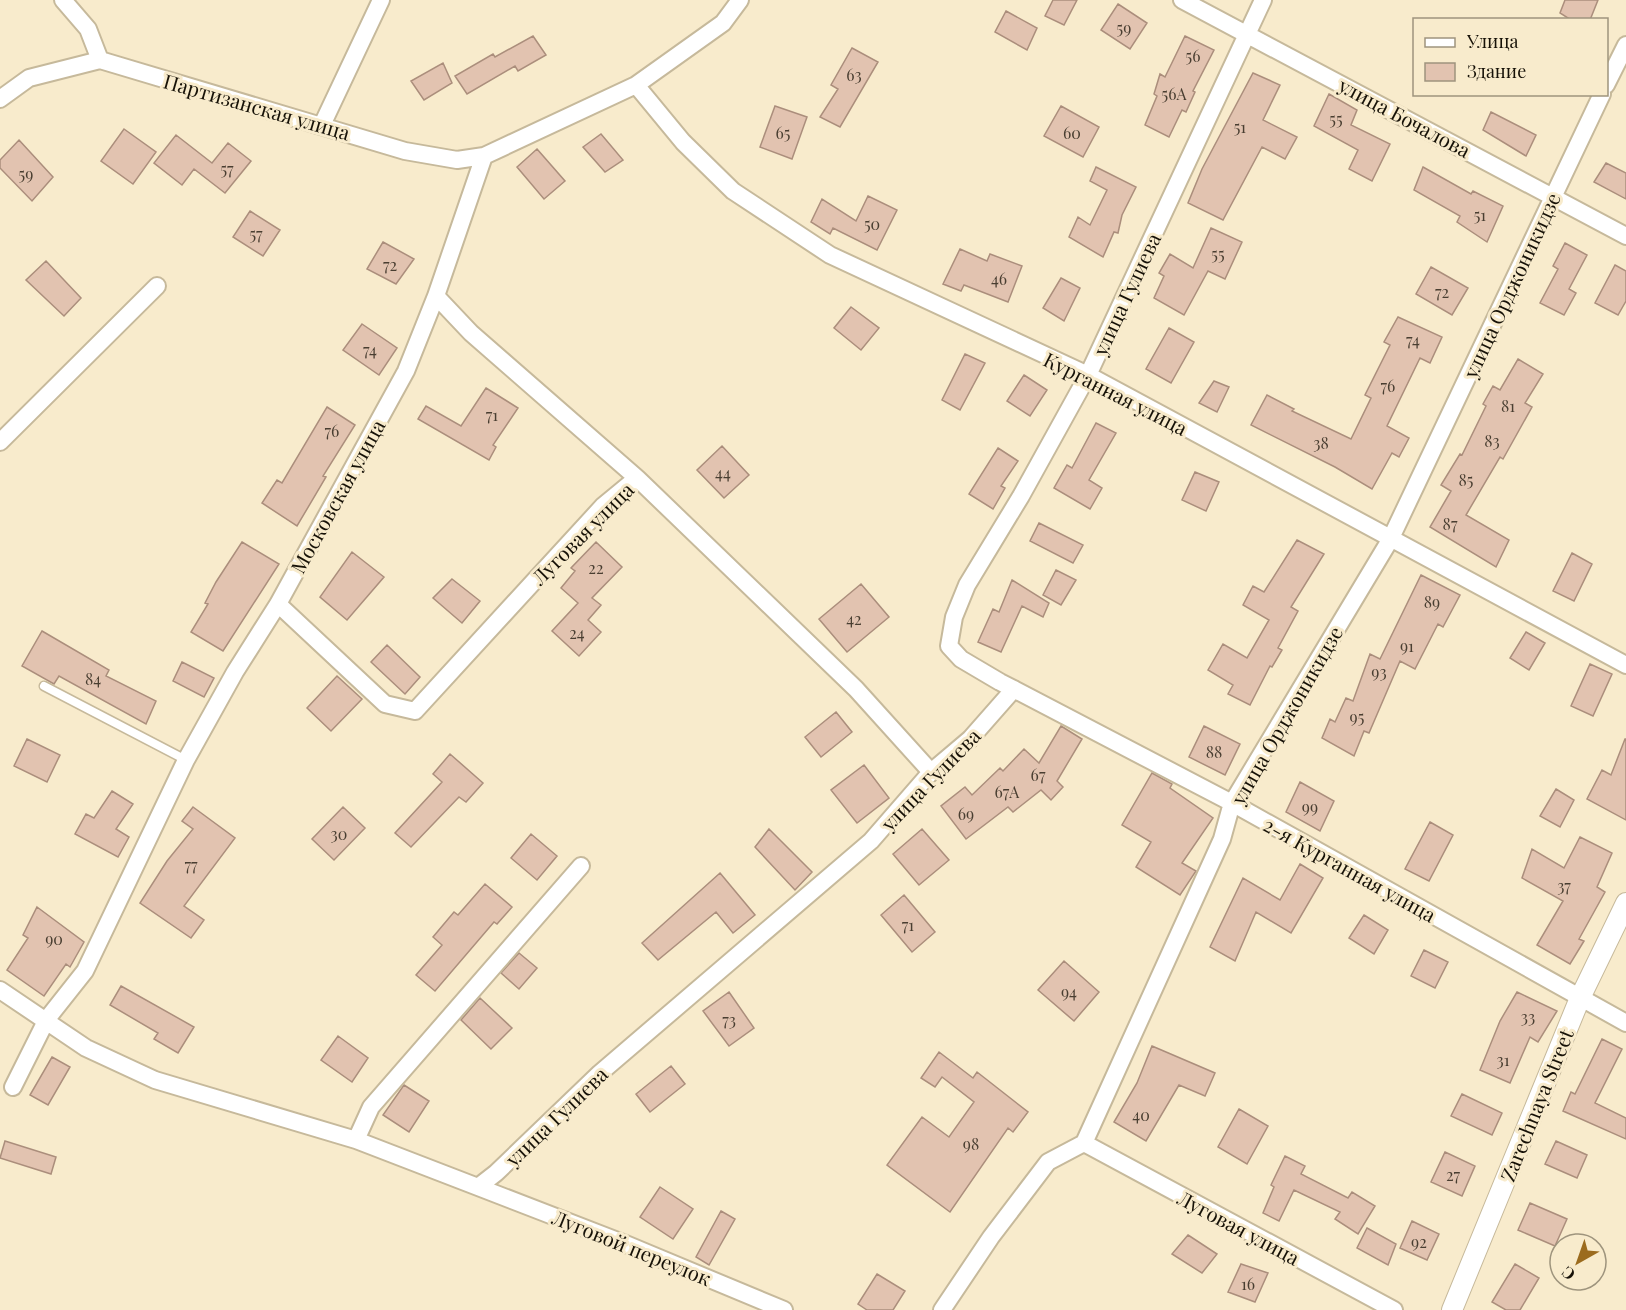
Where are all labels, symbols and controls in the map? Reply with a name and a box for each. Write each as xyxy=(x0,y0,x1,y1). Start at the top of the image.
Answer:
house number: 59 xyxy=(1117,17,1131,38)
legend xyxy=(1413,18,1608,96)
text: Улица xyxy=(1466,29,1518,53)
house number: 56 xyxy=(1186,45,1200,66)
text: Здание xyxy=(1467,59,1526,83)
house number: 63 xyxy=(846,64,862,85)
street label: Партизанская улица xyxy=(161,66,353,146)
street label: улица Бочалова xyxy=(1334,70,1476,163)
house number: 56А xyxy=(1162,83,1187,104)
house number: 55 xyxy=(1329,108,1343,129)
house number: 51 xyxy=(1234,116,1246,137)
house number: 65 xyxy=(776,122,790,143)
house number: 60 xyxy=(1063,122,1081,143)
house number: 57 xyxy=(220,158,234,179)
house number: 59 xyxy=(19,163,33,184)
street label: улица Орджоникидзе xyxy=(1456,188,1566,383)
house number: 51 xyxy=(1474,204,1486,225)
house number: 50 xyxy=(864,213,880,234)
house number: 57 xyxy=(249,223,263,244)
street label: улица Гулиева xyxy=(1085,228,1166,361)
house number: 55 xyxy=(1211,243,1225,264)
house number: 72 xyxy=(383,254,397,275)
house number: 46 xyxy=(991,268,1007,289)
house number: 72 xyxy=(1435,281,1449,302)
house number: 74 xyxy=(1406,329,1420,350)
house number: 74 xyxy=(363,339,377,360)
street label: Курганная улица xyxy=(1040,345,1192,441)
house number: 76 xyxy=(1381,375,1395,396)
house number: 81 xyxy=(1501,395,1515,416)
house number: 71 xyxy=(486,404,498,425)
street label: Московская улица xyxy=(284,414,390,578)
house number: 76 xyxy=(325,420,339,441)
house number: 83 xyxy=(1484,430,1500,451)
house number: 38 xyxy=(1313,432,1329,453)
house number: 44 xyxy=(715,462,731,483)
house number: 85 xyxy=(1459,469,1473,490)
street label: Луговая улица xyxy=(524,476,639,591)
house number: 87 xyxy=(1443,513,1458,534)
house number: 22 xyxy=(588,557,604,578)
house number: 89 xyxy=(1424,591,1440,612)
house number: 42 xyxy=(846,608,862,629)
street label: улица Орджоникидзе xyxy=(1223,621,1348,810)
house number: 24 xyxy=(569,622,585,643)
house number: 91 xyxy=(1400,635,1414,656)
house number: 93 xyxy=(1371,661,1387,682)
house number: 84 xyxy=(85,668,101,689)
house number: 95 xyxy=(1350,706,1364,727)
street label: улица Гулиева xyxy=(874,722,986,837)
house number: 88 xyxy=(1206,741,1222,762)
house number: 67 xyxy=(1031,764,1046,785)
house number: 67А xyxy=(995,781,1020,802)
house number: 99 xyxy=(1302,796,1318,817)
house number: 69 xyxy=(958,803,974,824)
street label: 2-я Курганная улица xyxy=(1259,810,1441,928)
house number: 30 xyxy=(331,823,347,844)
house number: 77 xyxy=(185,854,198,875)
house number: 37 xyxy=(1557,875,1571,896)
house number: 71 xyxy=(902,914,914,935)
house number: 90 xyxy=(45,928,63,949)
house number: 94 xyxy=(1061,981,1077,1002)
house number: 33 xyxy=(1521,1006,1535,1027)
house number: 73 xyxy=(722,1009,736,1030)
street label: Zarechnaya Street xyxy=(1493,1024,1579,1185)
house number: 31 xyxy=(1496,1049,1510,1070)
street label: улица Гулиева xyxy=(498,1060,613,1172)
house number: 40 xyxy=(1132,1104,1150,1125)
house number: 98 xyxy=(963,1133,979,1154)
house number: 27 xyxy=(1446,1164,1461,1185)
street label: Луговая улица xyxy=(1172,1183,1305,1270)
street label: Луговой переулок xyxy=(548,1203,716,1291)
house number: 92 xyxy=(1411,1231,1427,1252)
north arrow xyxy=(1548,1232,1608,1292)
text: С xyxy=(1557,1262,1579,1286)
house number: 16 xyxy=(1241,1273,1255,1294)

